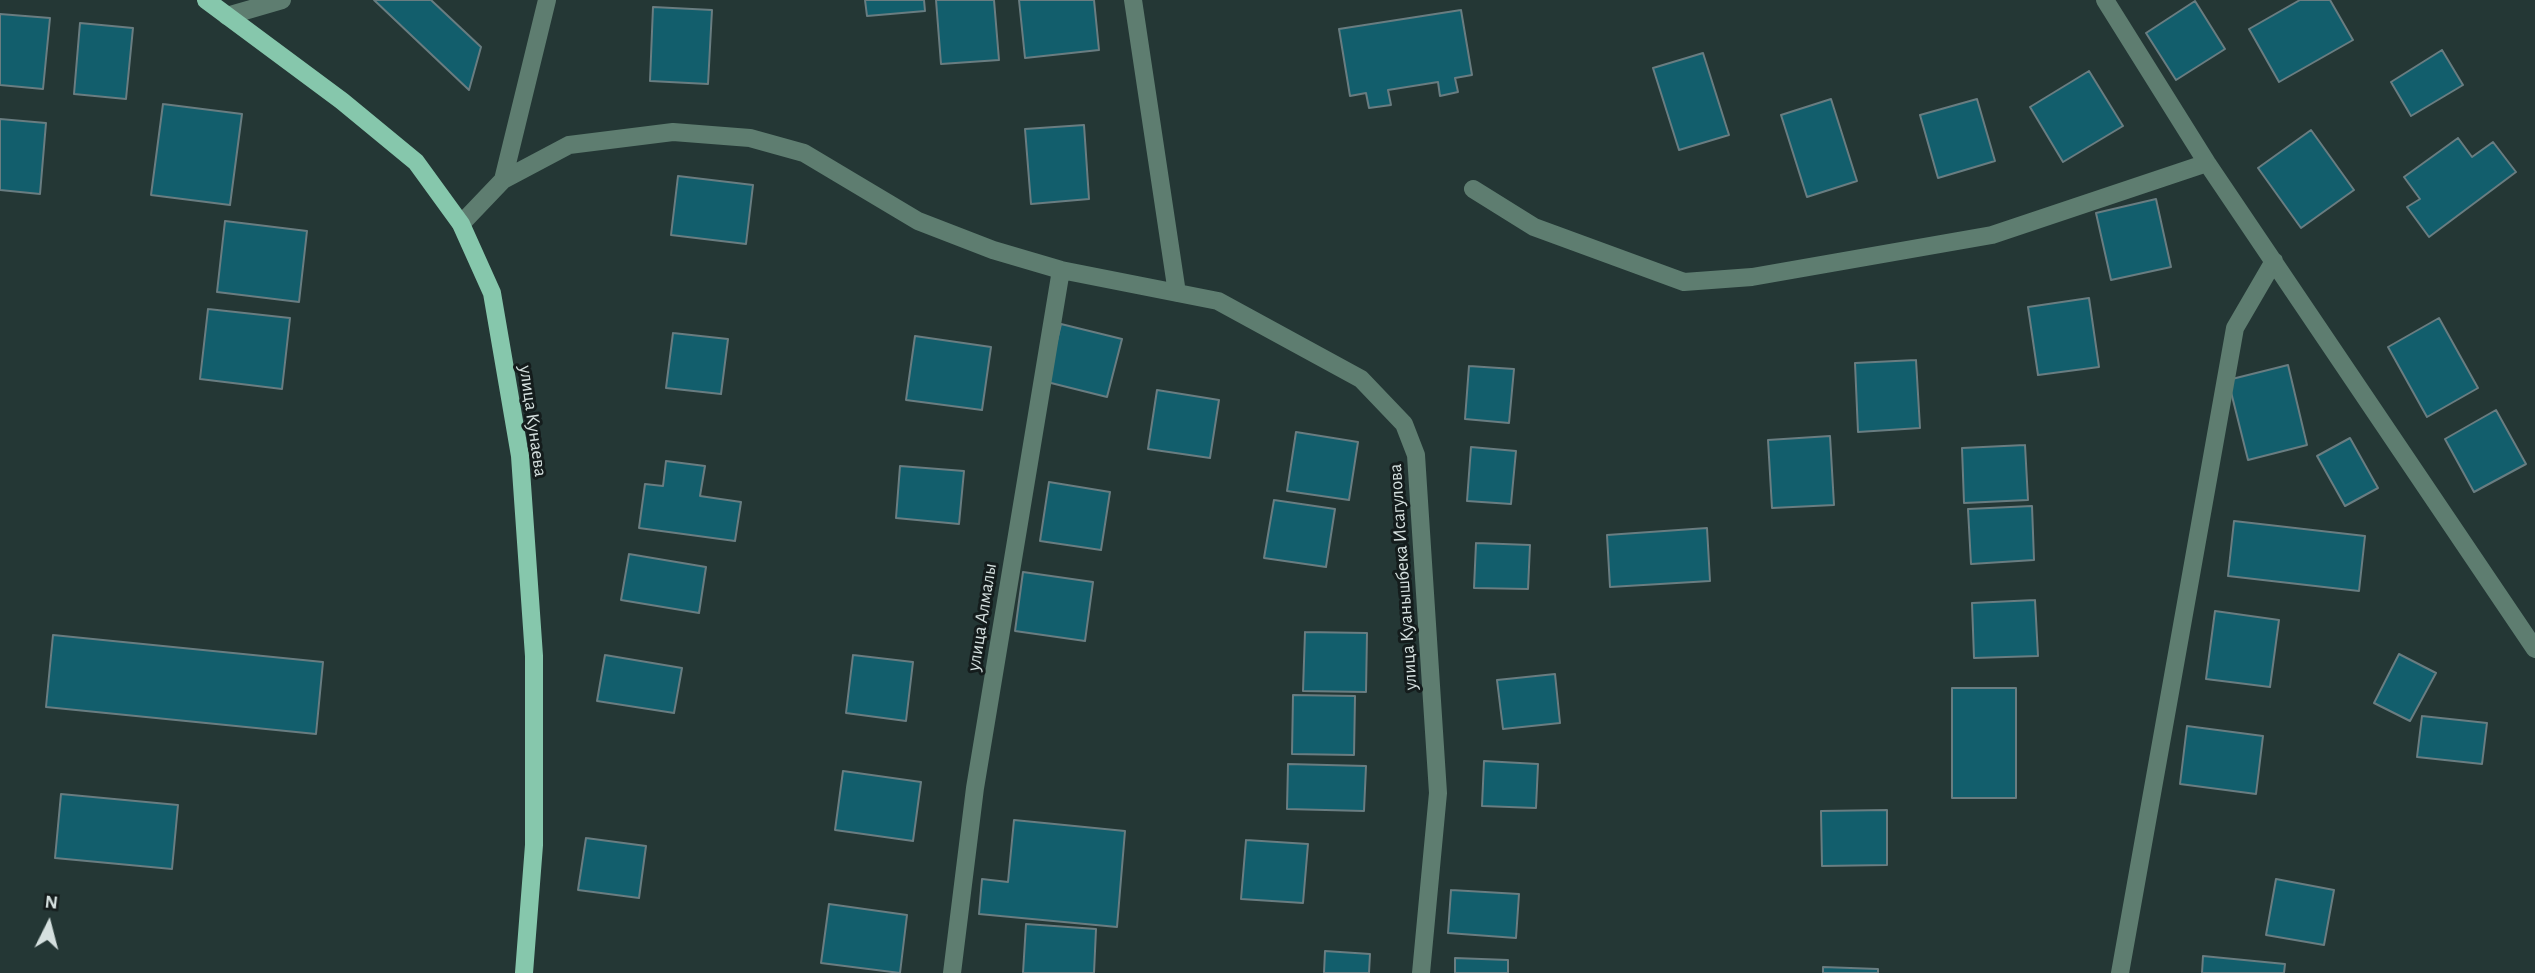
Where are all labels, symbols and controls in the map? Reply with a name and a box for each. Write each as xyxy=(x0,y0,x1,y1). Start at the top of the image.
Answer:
street label: улица Кунаева xyxy=(514,364,552,478)
street label: улица Куанышбека Исагулова xyxy=(1384,463,1422,691)
street label: улица Алмалы xyxy=(962,561,1002,673)
north arrow xyxy=(14,889,84,959)
text: N xyxy=(44,892,59,913)

